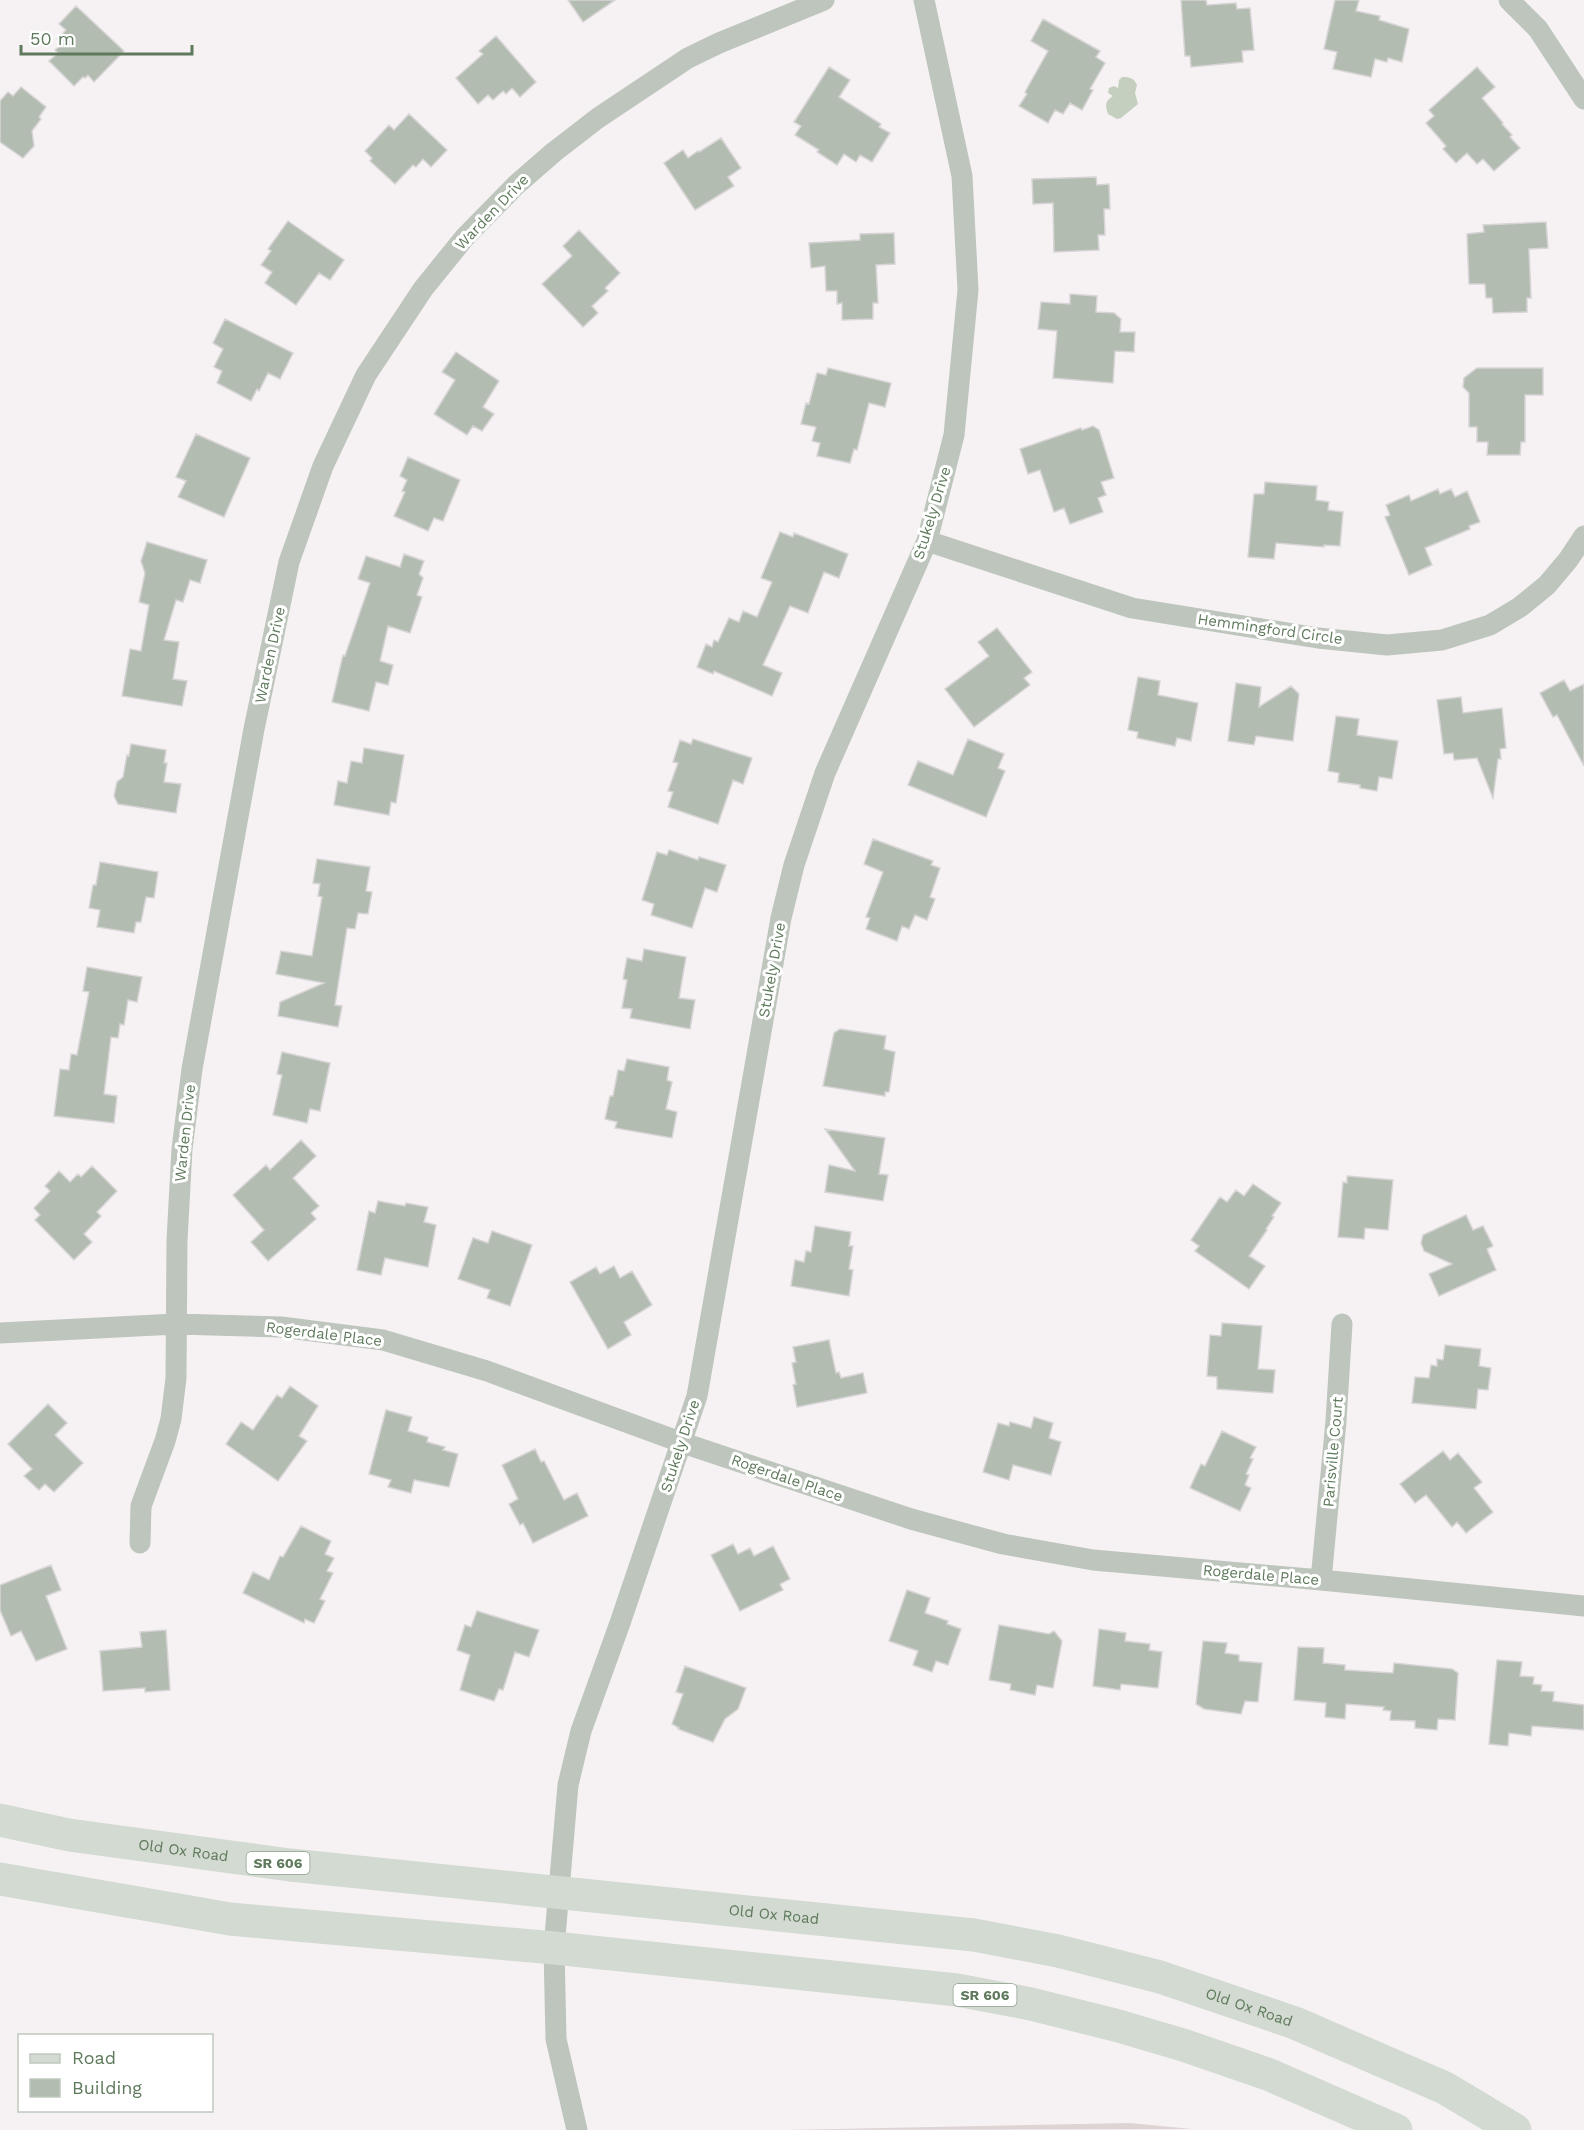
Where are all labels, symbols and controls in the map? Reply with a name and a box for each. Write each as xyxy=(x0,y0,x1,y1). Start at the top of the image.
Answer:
scale bar xyxy=(21,18,192,56)
text: 50 m xyxy=(30,28,75,49)
street label: Warden Drive xyxy=(452,171,532,253)
street label: Stukely Drive xyxy=(909,464,955,562)
street label: Warden Drive xyxy=(251,605,289,705)
street label: Hemmingford Circle xyxy=(1196,610,1344,648)
street label: Stukely Drive xyxy=(755,921,789,1019)
street label: Warden Drive xyxy=(171,1083,199,1183)
street label: Rogerdale Place xyxy=(265,1318,383,1350)
street label: Parisville Court xyxy=(1319,1395,1347,1508)
street label: Stukely Drive xyxy=(657,1398,703,1494)
street label: Rogerdale Place xyxy=(729,1450,845,1506)
street label: Rogerdale Place xyxy=(1202,1561,1320,1589)
street label: Old Ox Road xyxy=(137,1835,230,1866)
road number: SR 606 xyxy=(246,1852,310,1874)
street label: Old Ox Road xyxy=(728,1901,820,1928)
road number: SR 606 xyxy=(954,1984,1016,2006)
street label: Old Ox Road xyxy=(1203,1984,1295,2030)
legend xyxy=(18,2034,213,2112)
text: Road xyxy=(72,2047,116,2068)
text: Building xyxy=(72,2077,142,2098)

